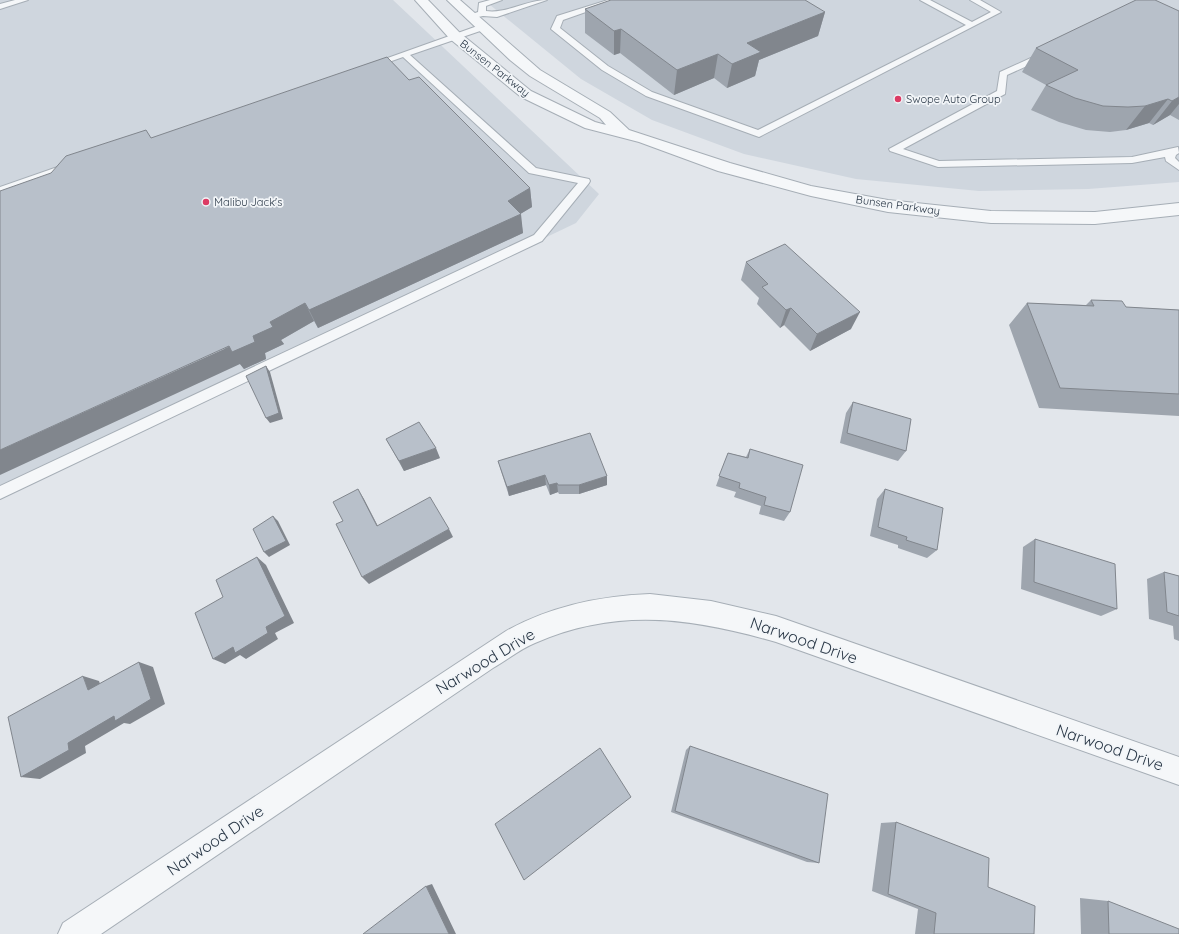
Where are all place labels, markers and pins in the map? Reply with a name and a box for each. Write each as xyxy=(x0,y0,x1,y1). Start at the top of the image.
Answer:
place label: Swope Auto Group xyxy=(906,92,1001,106)
marker: Swope Auto Group xyxy=(893,94,903,104)
place label: Malibu Jack's xyxy=(214,195,282,209)
marker: Malibu Jack's xyxy=(201,197,211,207)

